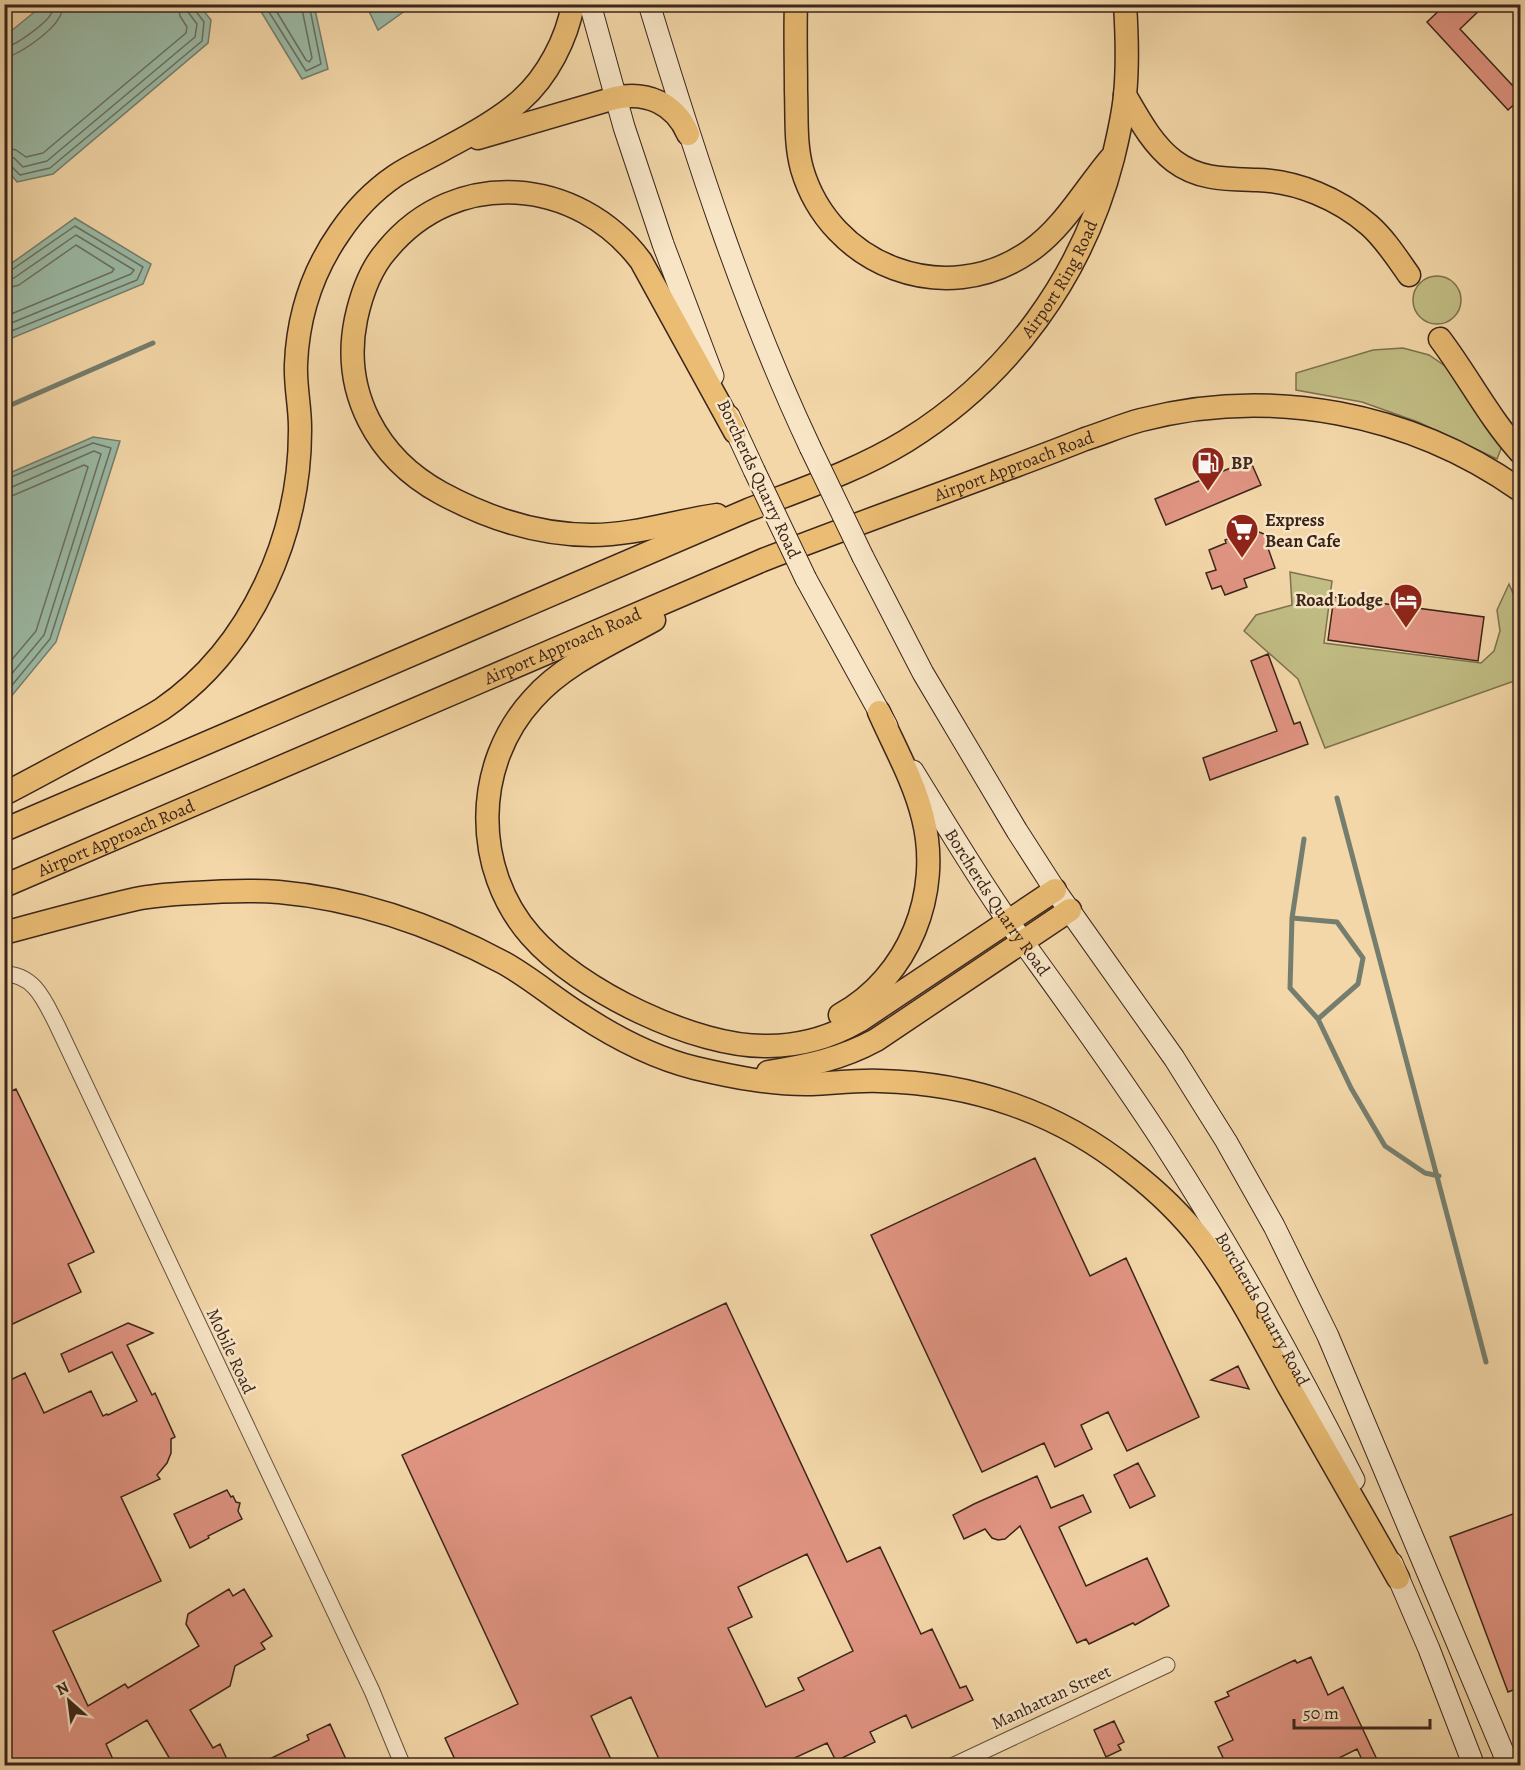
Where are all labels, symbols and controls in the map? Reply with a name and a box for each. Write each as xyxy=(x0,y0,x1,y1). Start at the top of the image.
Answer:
street label: Airport Ring Road xyxy=(1015,216,1103,344)
street label: Borcherds Quarry Road xyxy=(712,396,806,563)
street label: Airport Approach Road xyxy=(930,425,1097,507)
fuel station icon: BP xyxy=(1190,445,1226,492)
place label: BP xyxy=(1231,451,1253,475)
place label: Express Bean Cafe xyxy=(1265,508,1341,553)
supermarket icon: Express Bean Cafe xyxy=(1224,512,1260,559)
hotel icon: Road Lodge xyxy=(1388,582,1424,629)
place label: Road Lodge xyxy=(1295,588,1383,612)
street label: Airport Approach Road xyxy=(480,602,645,691)
street label: Airport Approach Road xyxy=(33,793,199,883)
street label: Borcherds Quarry Road xyxy=(939,824,1056,981)
street label: Borcherds Quarry Road xyxy=(1210,1228,1315,1390)
street label: Mobile Road xyxy=(201,1304,261,1398)
street label: Manhattan Street xyxy=(987,1659,1115,1735)
north arrow xyxy=(39,1671,99,1731)
text: N xyxy=(52,1676,73,1701)
scale bar xyxy=(1294,1692,1430,1730)
text: 50 m xyxy=(1303,1701,1339,1725)

